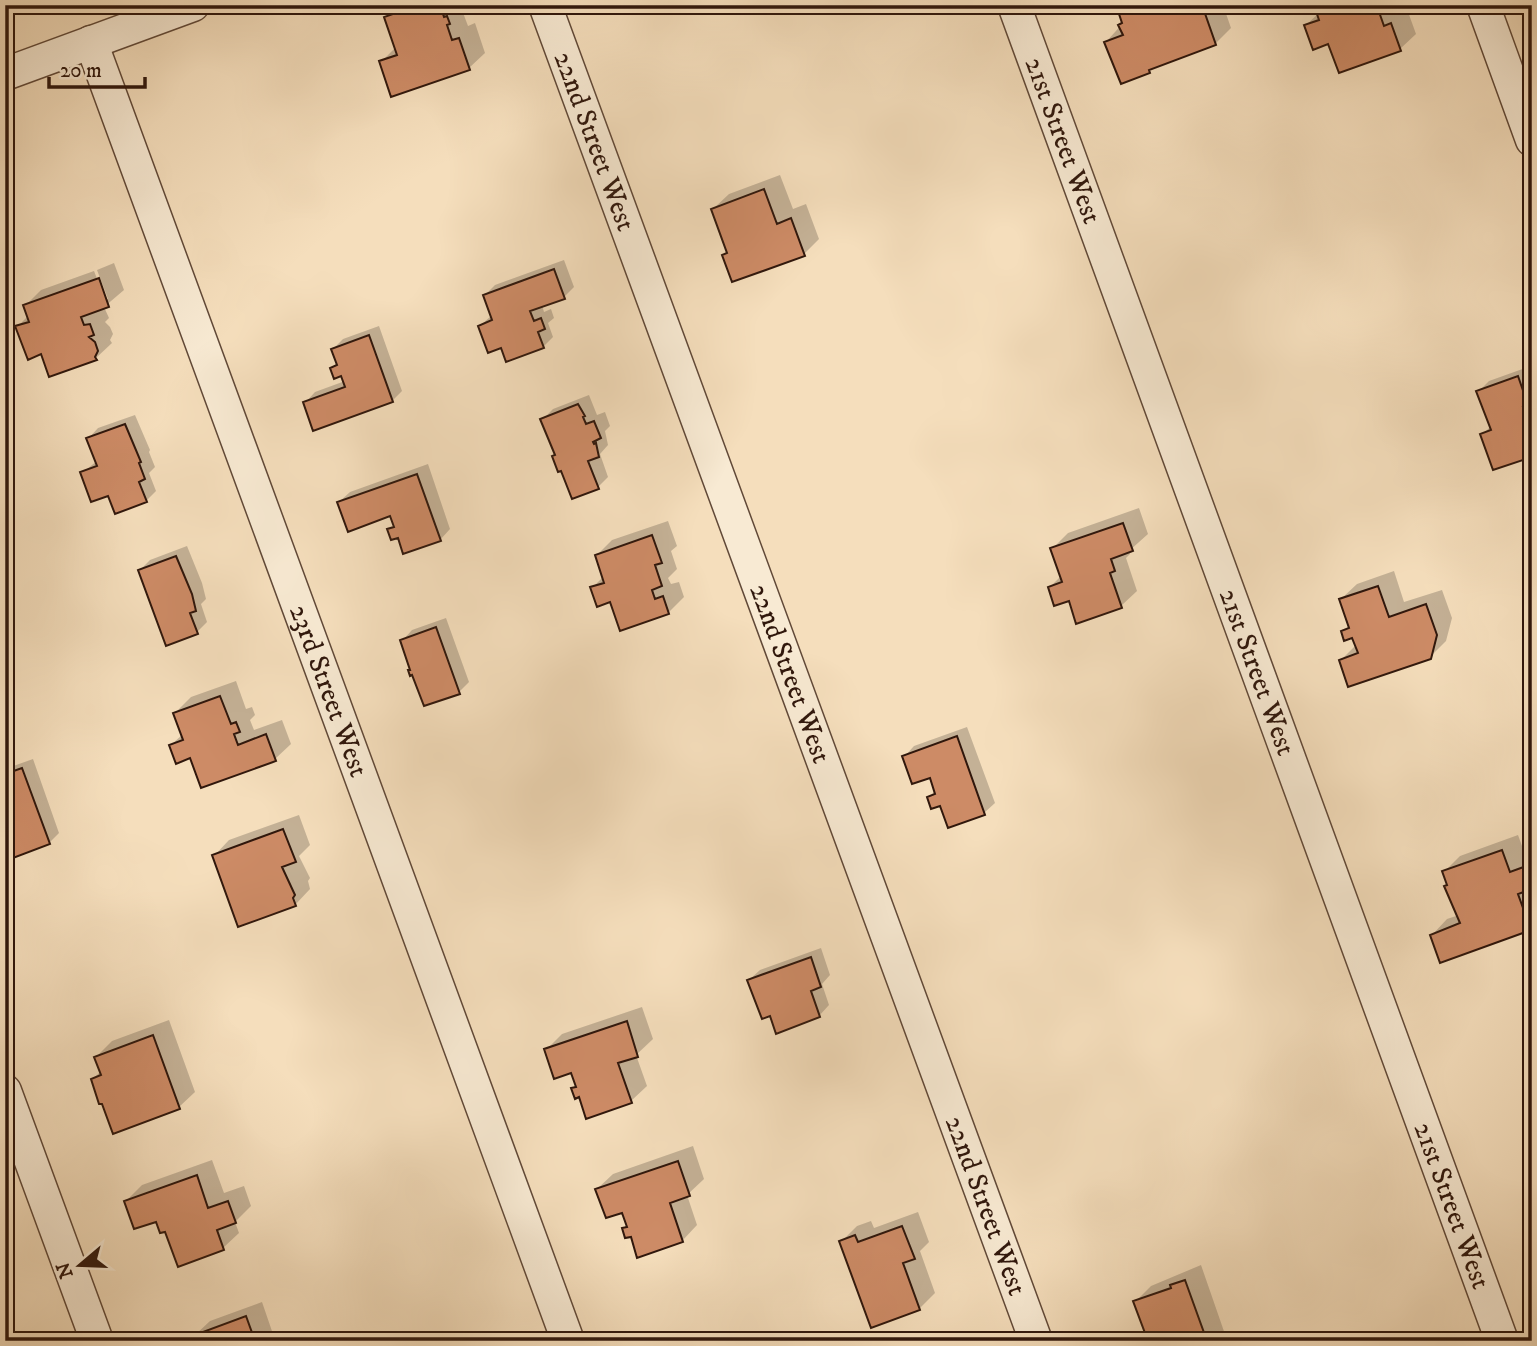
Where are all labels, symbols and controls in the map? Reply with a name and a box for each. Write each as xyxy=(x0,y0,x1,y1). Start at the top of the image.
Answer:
scale bar xyxy=(49,46,145,90)
street label: 22nd Street West xyxy=(546,47,644,236)
street label: 21st Street West xyxy=(1017,52,1110,228)
text: 20 m xyxy=(60,58,102,84)
street label: 22nd Street West xyxy=(742,579,840,768)
street label: 21st Street West xyxy=(1211,584,1304,760)
street label: 23rd Street West xyxy=(282,600,377,782)
street label: 22nd Street West xyxy=(937,1111,1035,1300)
street label: 21st Street West xyxy=(1406,1117,1499,1294)
north arrow xyxy=(46,1230,116,1300)
text: N xyxy=(52,1259,79,1281)

